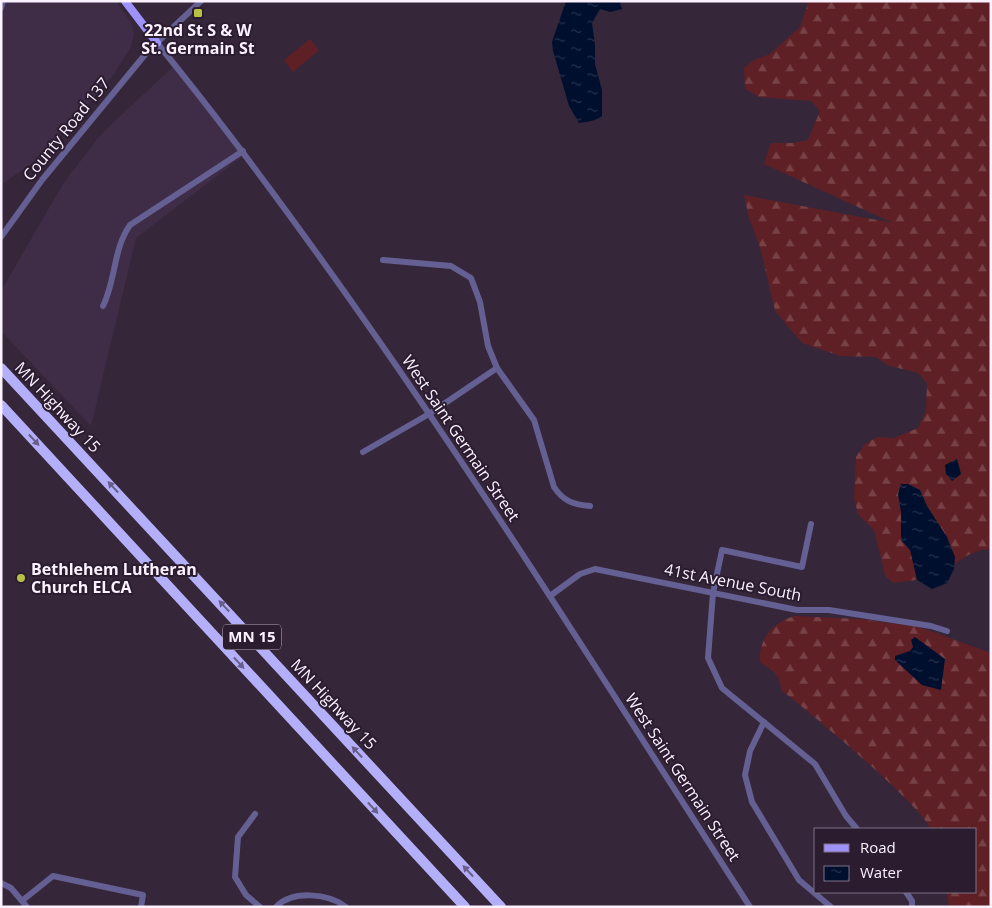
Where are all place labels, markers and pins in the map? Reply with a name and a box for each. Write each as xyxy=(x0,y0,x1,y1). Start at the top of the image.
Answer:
marker: 22nd St S & W St. Germain St xyxy=(192,7,204,19)
place label: 22nd St S & W St. Germain St xyxy=(141,19,255,59)
place label: Bethlehem Lutheran Church ELCA xyxy=(31,558,197,598)
marker: Bethlehem Lutheran Church ELCA xyxy=(15,572,27,584)

